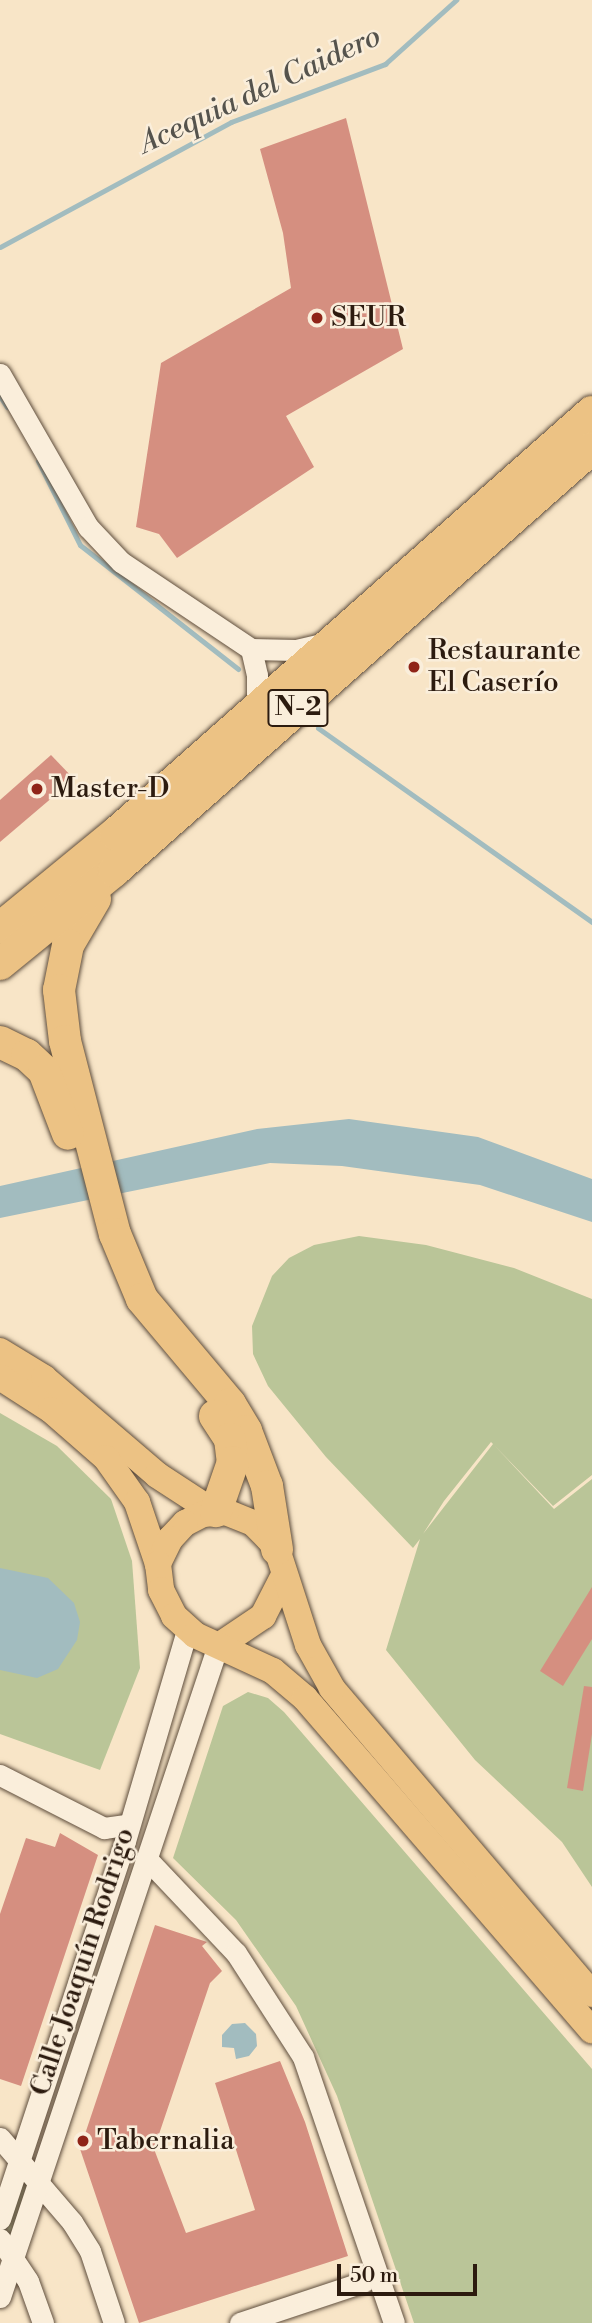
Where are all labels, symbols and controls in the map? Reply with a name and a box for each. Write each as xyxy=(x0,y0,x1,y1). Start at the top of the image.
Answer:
water label: Acequia del Caidero xyxy=(134,18,386,162)
place label: SEUR xyxy=(331,301,406,335)
marker: SEUR xyxy=(309,310,325,326)
place label: Restaurante El Caserío xyxy=(428,634,581,700)
marker: Restaurante El Caserío xyxy=(406,659,422,675)
road number: N-2 xyxy=(266,686,330,730)
place label: Master-D xyxy=(51,772,170,806)
marker: Master-D xyxy=(29,781,45,797)
street label: Calle Joaquín Rodrigo xyxy=(24,1824,142,2100)
place label: Tabernalia xyxy=(97,2124,234,2158)
marker: Tabernalia xyxy=(75,2133,91,2149)
scale bar xyxy=(340,2250,480,2294)
text: 50 m xyxy=(350,2263,398,2289)

